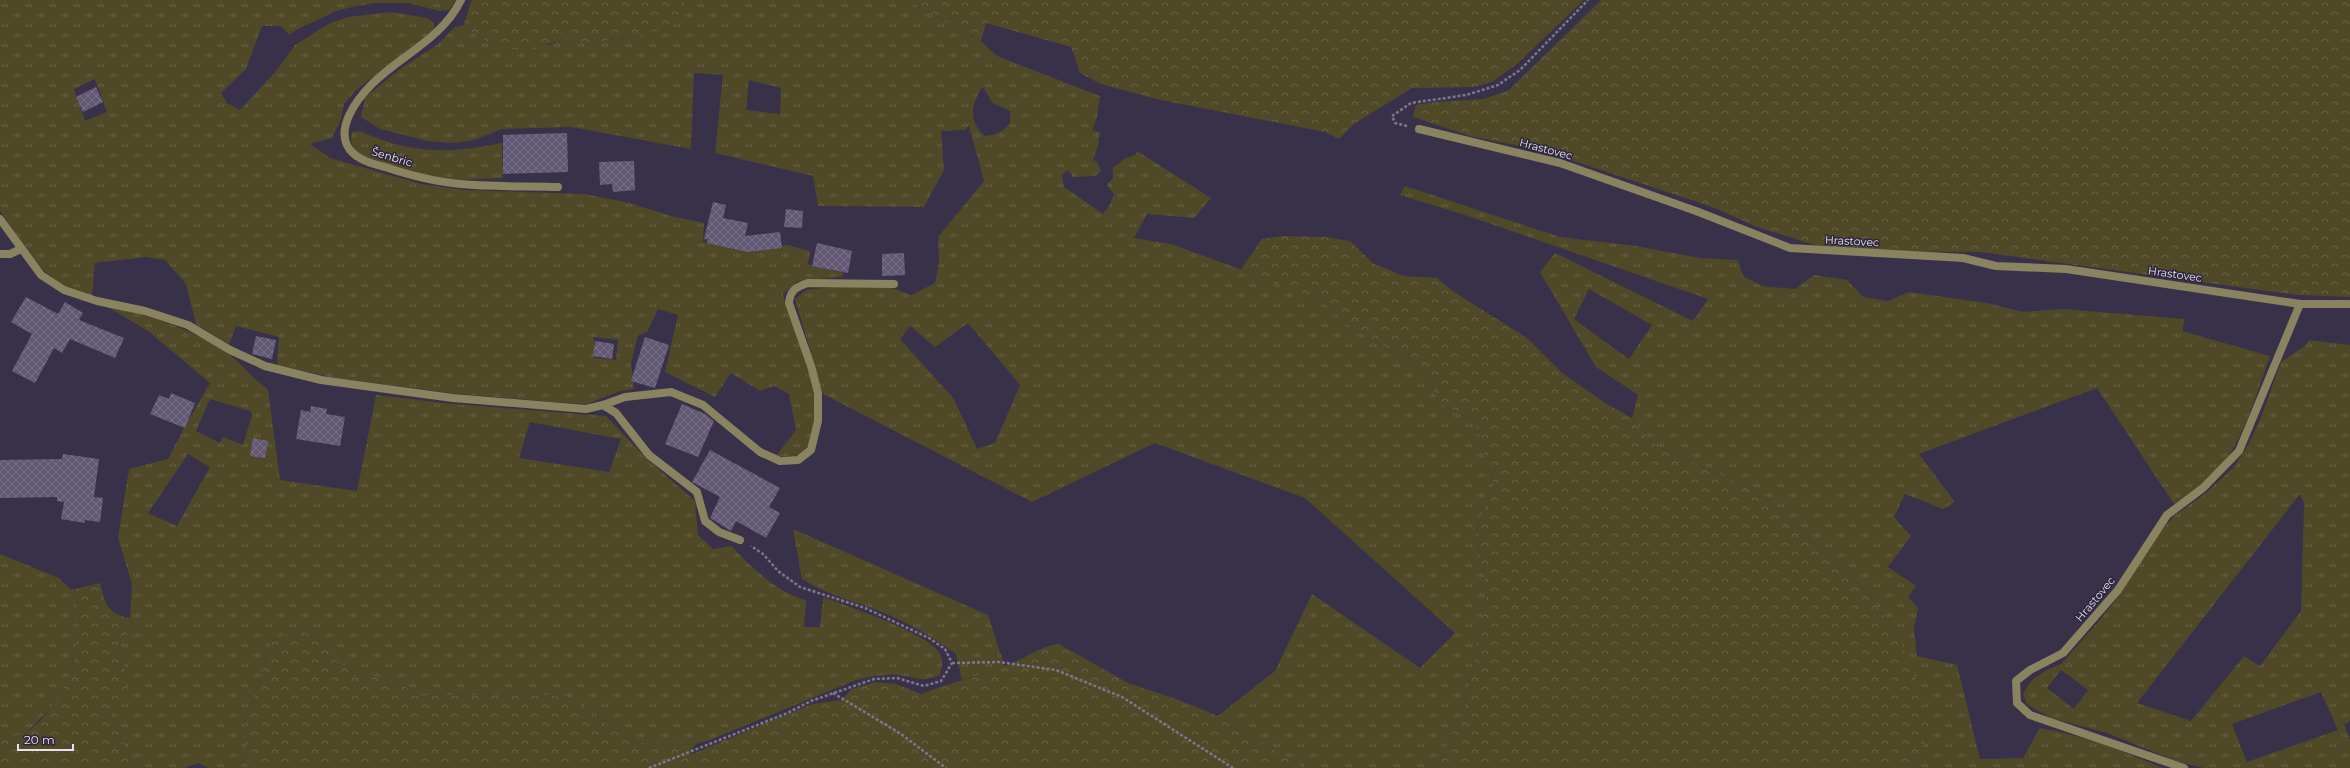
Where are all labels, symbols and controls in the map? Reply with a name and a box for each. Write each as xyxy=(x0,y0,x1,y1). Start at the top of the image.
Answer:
street label: Hrastovec xyxy=(1518,135,1574,163)
street label: Šenbric xyxy=(370,144,414,170)
street label: Hrastovec xyxy=(1824,233,1880,249)
street label: Hrastovec xyxy=(2147,263,2203,285)
street label: Hrastovec xyxy=(2072,574,2118,624)
scale bar xyxy=(18,726,73,752)
text: 20 m xyxy=(24,732,55,747)

